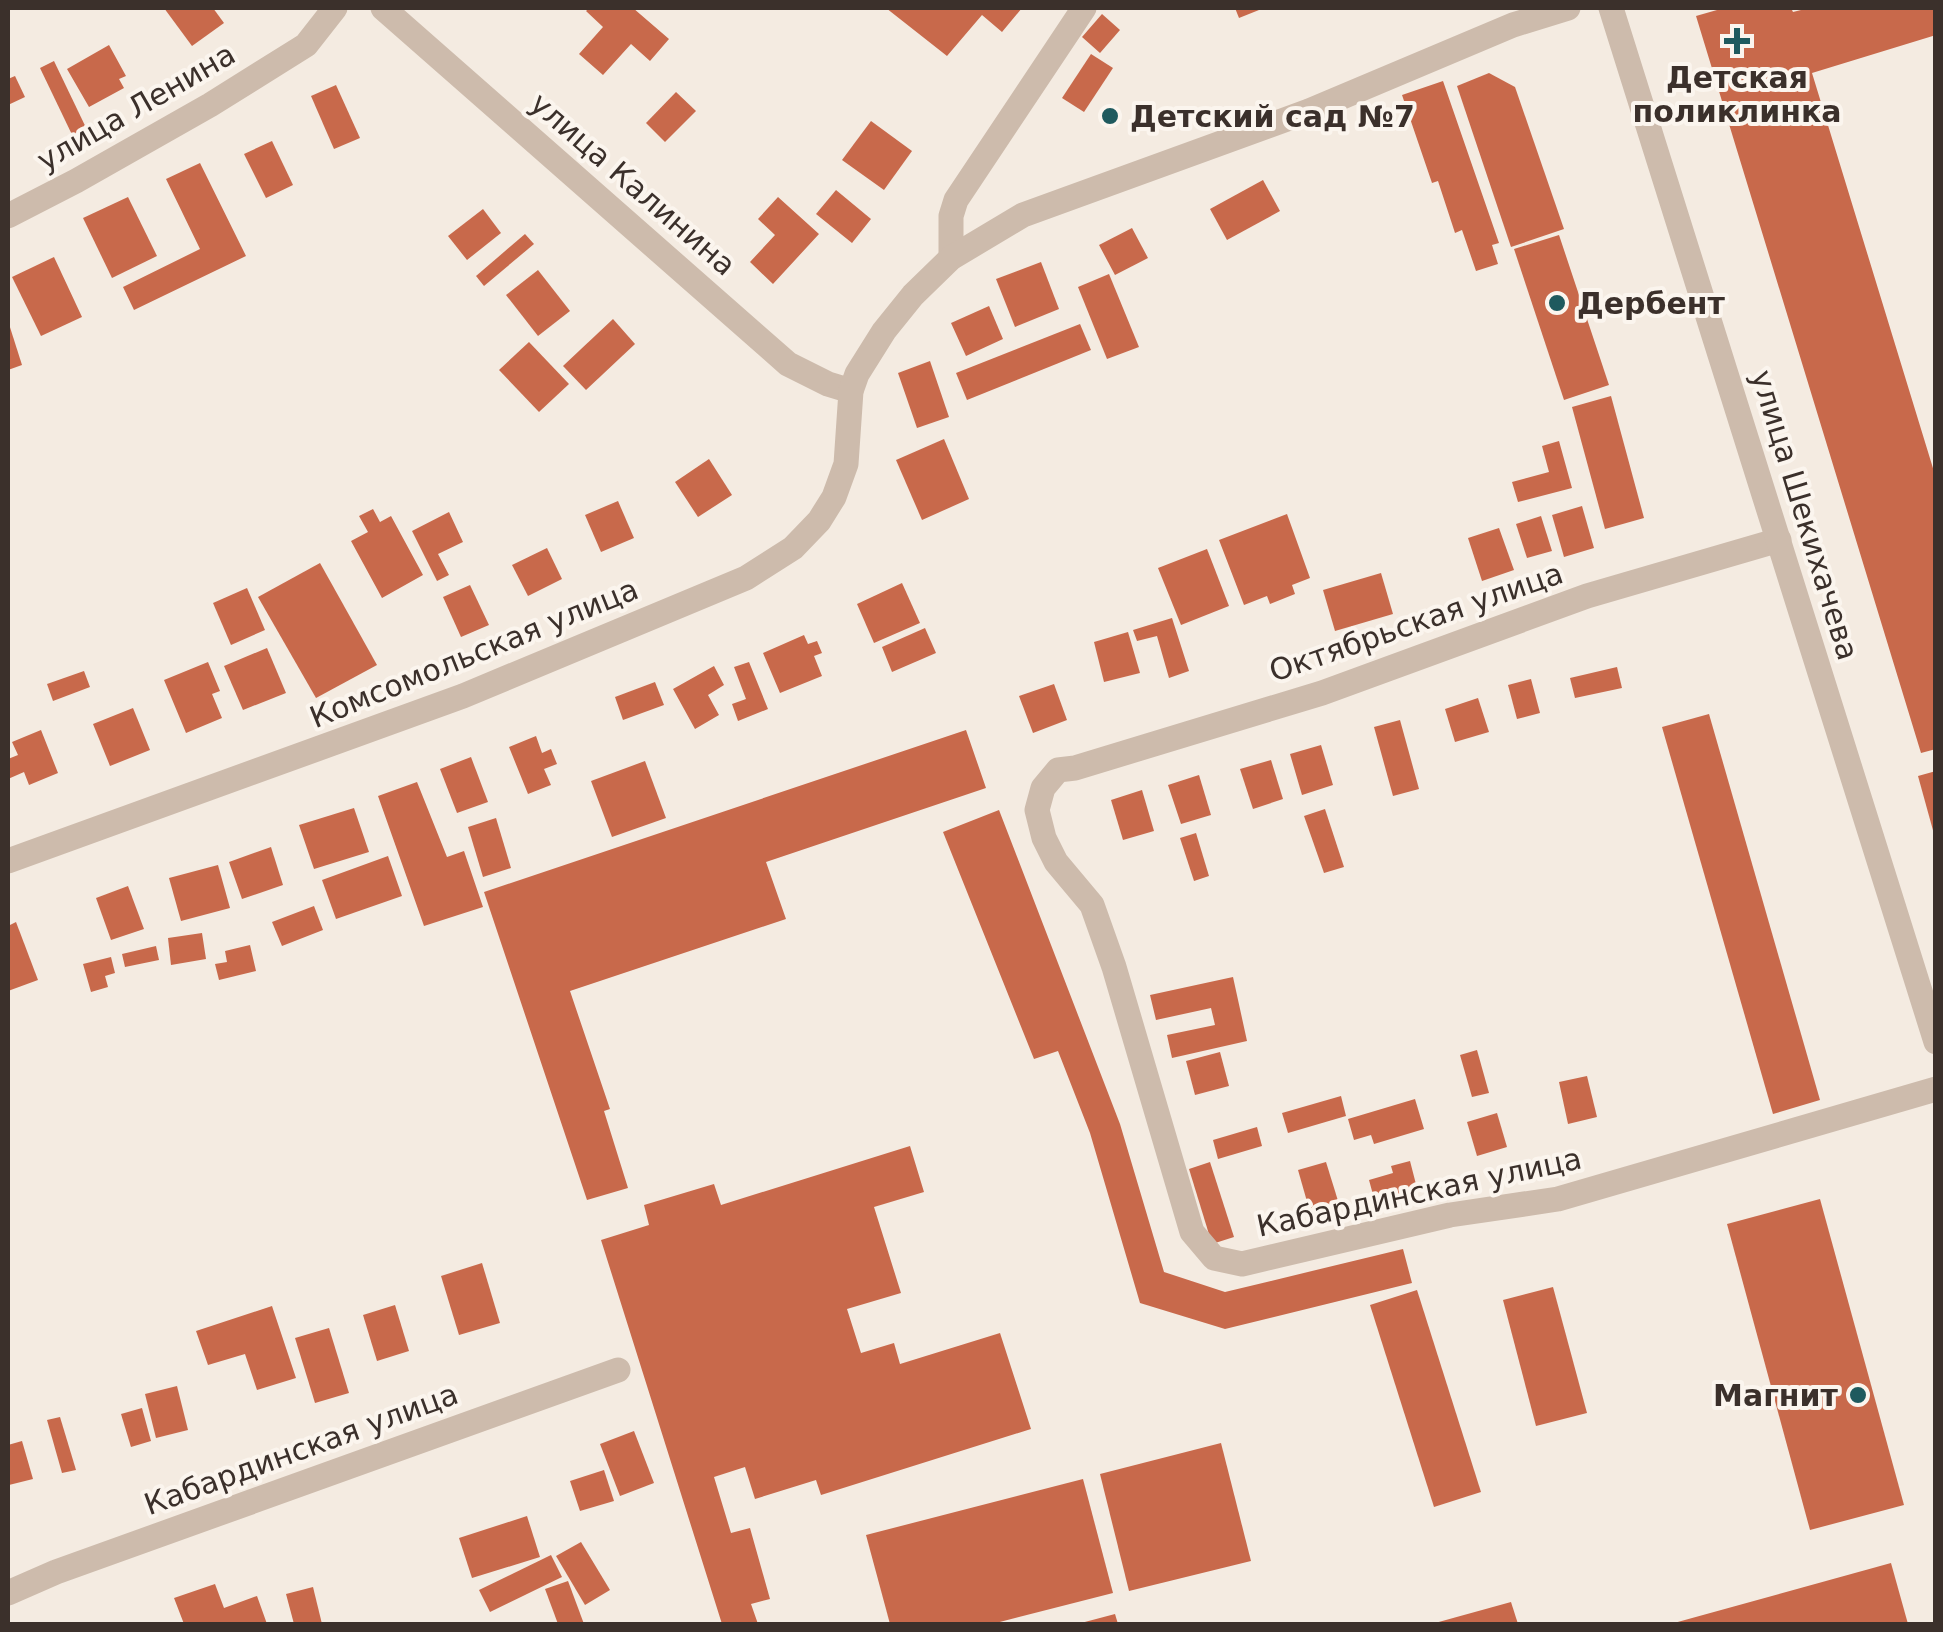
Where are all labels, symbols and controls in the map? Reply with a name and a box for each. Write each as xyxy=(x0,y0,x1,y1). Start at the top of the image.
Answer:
marker: Детская поликлинка xyxy=(1724,28,1750,54)
street label: улица Ленина xyxy=(31,36,241,178)
place label: Детская поликлинка xyxy=(1632,60,1842,129)
street label: улица Калинина xyxy=(523,85,743,283)
place label: Детский сад №7 xyxy=(1130,99,1415,134)
marker: Детский сад №7 xyxy=(1099,105,1121,127)
place label: Дербент xyxy=(1577,286,1726,321)
marker: Дербент xyxy=(1546,292,1568,314)
street label: улица Шекихачева xyxy=(1744,366,1866,664)
street label: Октябрьская улица xyxy=(1265,555,1567,689)
street label: Комсомольская улица xyxy=(305,571,643,735)
street label: Кабардинская улица xyxy=(1253,1140,1585,1244)
street label: Кабардинская улица xyxy=(139,1376,463,1522)
place label: Магнит xyxy=(1713,1378,1839,1413)
marker: Магнит xyxy=(1847,1384,1869,1406)

